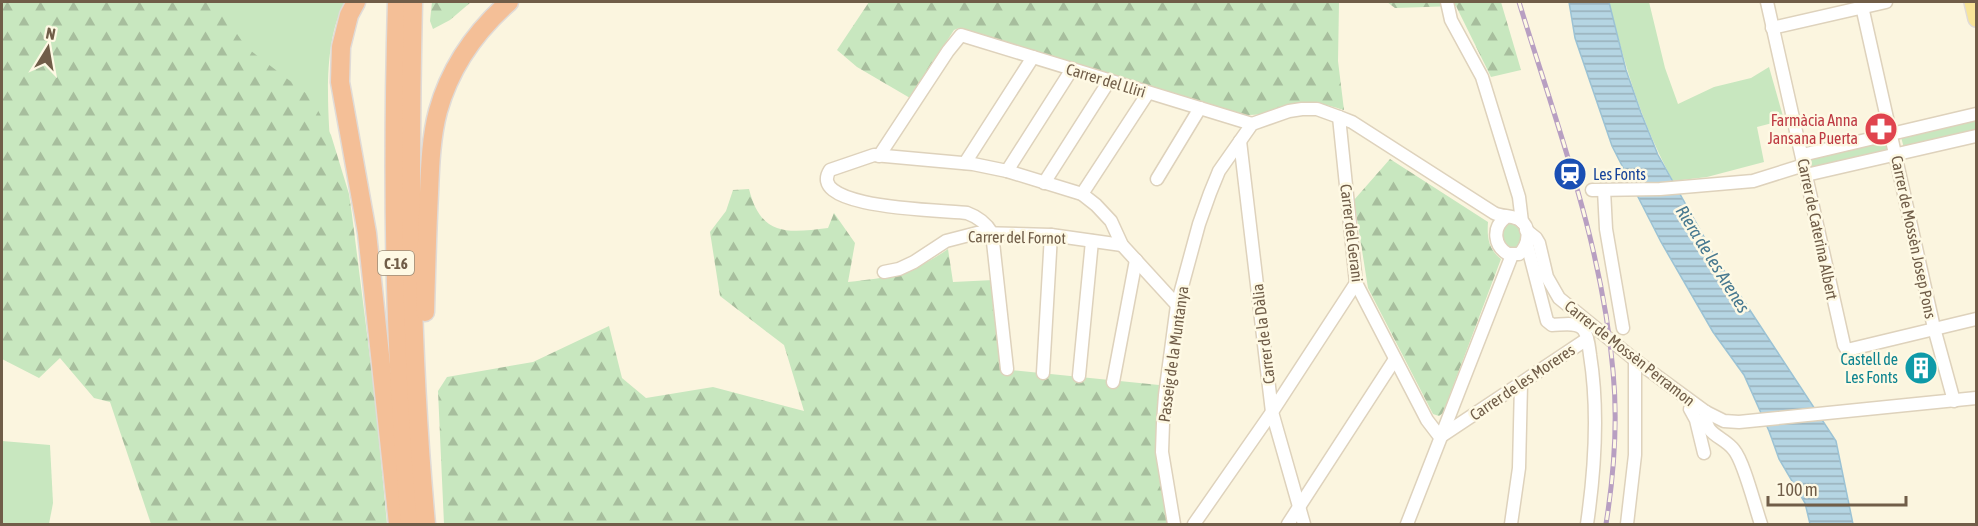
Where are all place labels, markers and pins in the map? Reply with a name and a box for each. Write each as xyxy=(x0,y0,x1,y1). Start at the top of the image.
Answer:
place label: Farmàcia Anna Jansana Puerta xyxy=(1768,111,1858,147)
pharmacy icon: Farmàcia Anna Jansana Puerta xyxy=(1863,111,1899,147)
station icon: Les Fonts xyxy=(1552,156,1588,192)
place label: Les Fonts xyxy=(1593,165,1646,183)
place label: Castell de Les Fonts xyxy=(1840,350,1898,386)
building icon: Castell de Les Fonts xyxy=(1903,350,1939,386)

